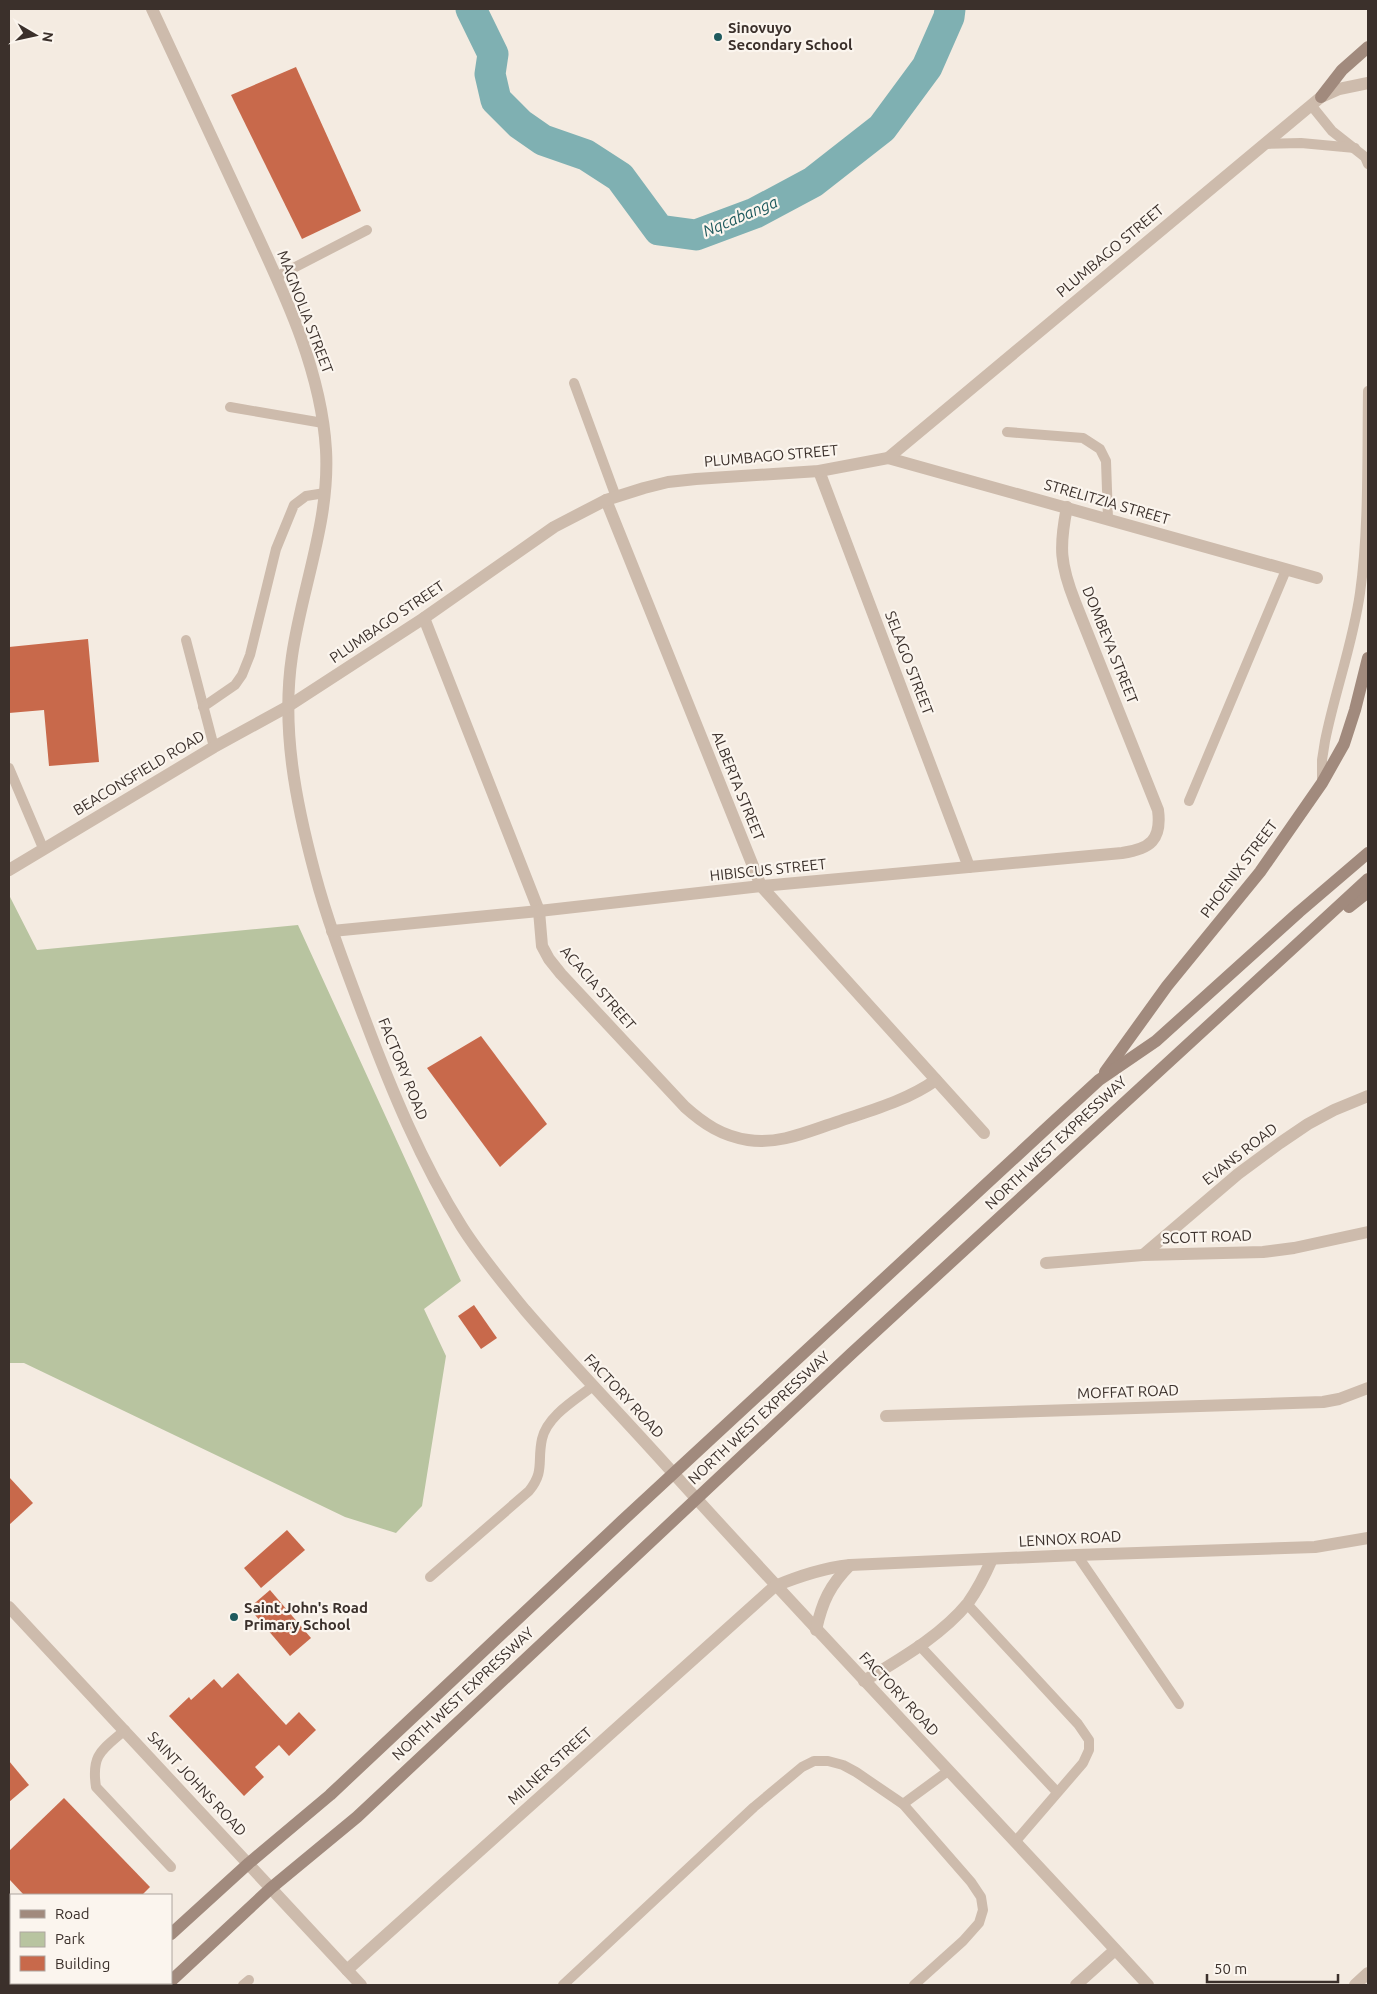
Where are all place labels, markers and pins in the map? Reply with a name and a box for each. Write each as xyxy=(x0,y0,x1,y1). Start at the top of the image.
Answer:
place label: Sinovuyo Secondary School xyxy=(728,19,853,53)
marker: Sinovuyo Secondary School xyxy=(712,31,724,43)
place label: Saint John's Road Primary School xyxy=(244,1599,368,1633)
marker: Saint John's Road Primary School xyxy=(228,1611,240,1623)

